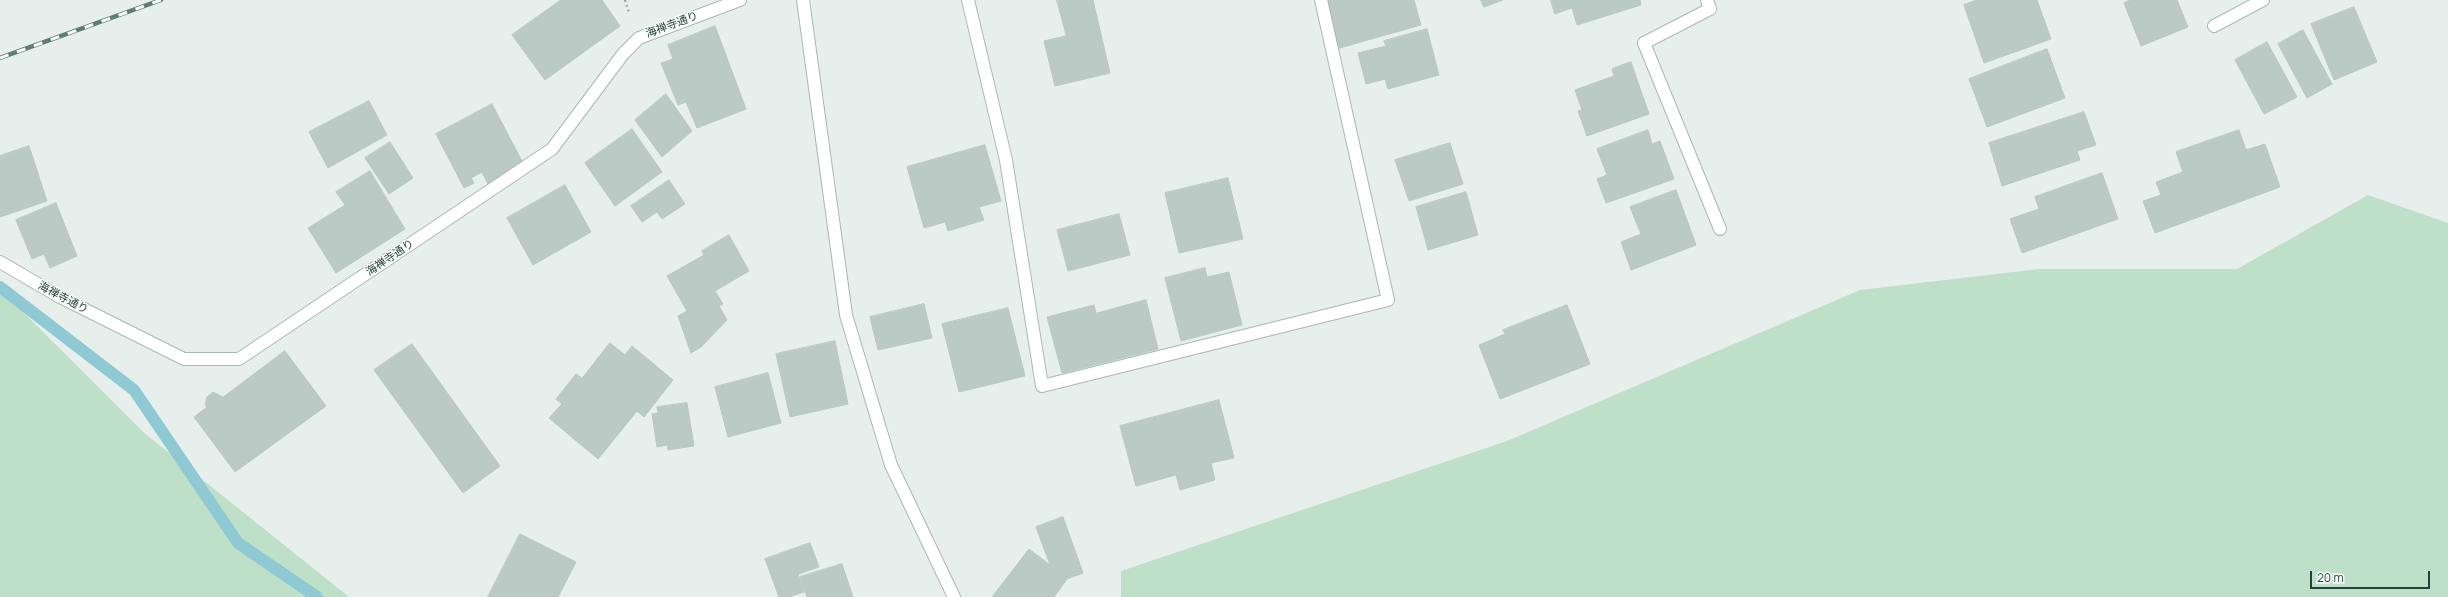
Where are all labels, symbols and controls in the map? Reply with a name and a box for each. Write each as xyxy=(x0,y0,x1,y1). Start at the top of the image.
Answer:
street label: 海禅寺通り xyxy=(644,9,700,41)
street label: 海禅寺通り xyxy=(364,237,416,279)
street label: 海禅寺通り xyxy=(36,279,90,317)
scale bar xyxy=(2312,563,2432,589)
text: 20 m xyxy=(2317,569,2344,586)

